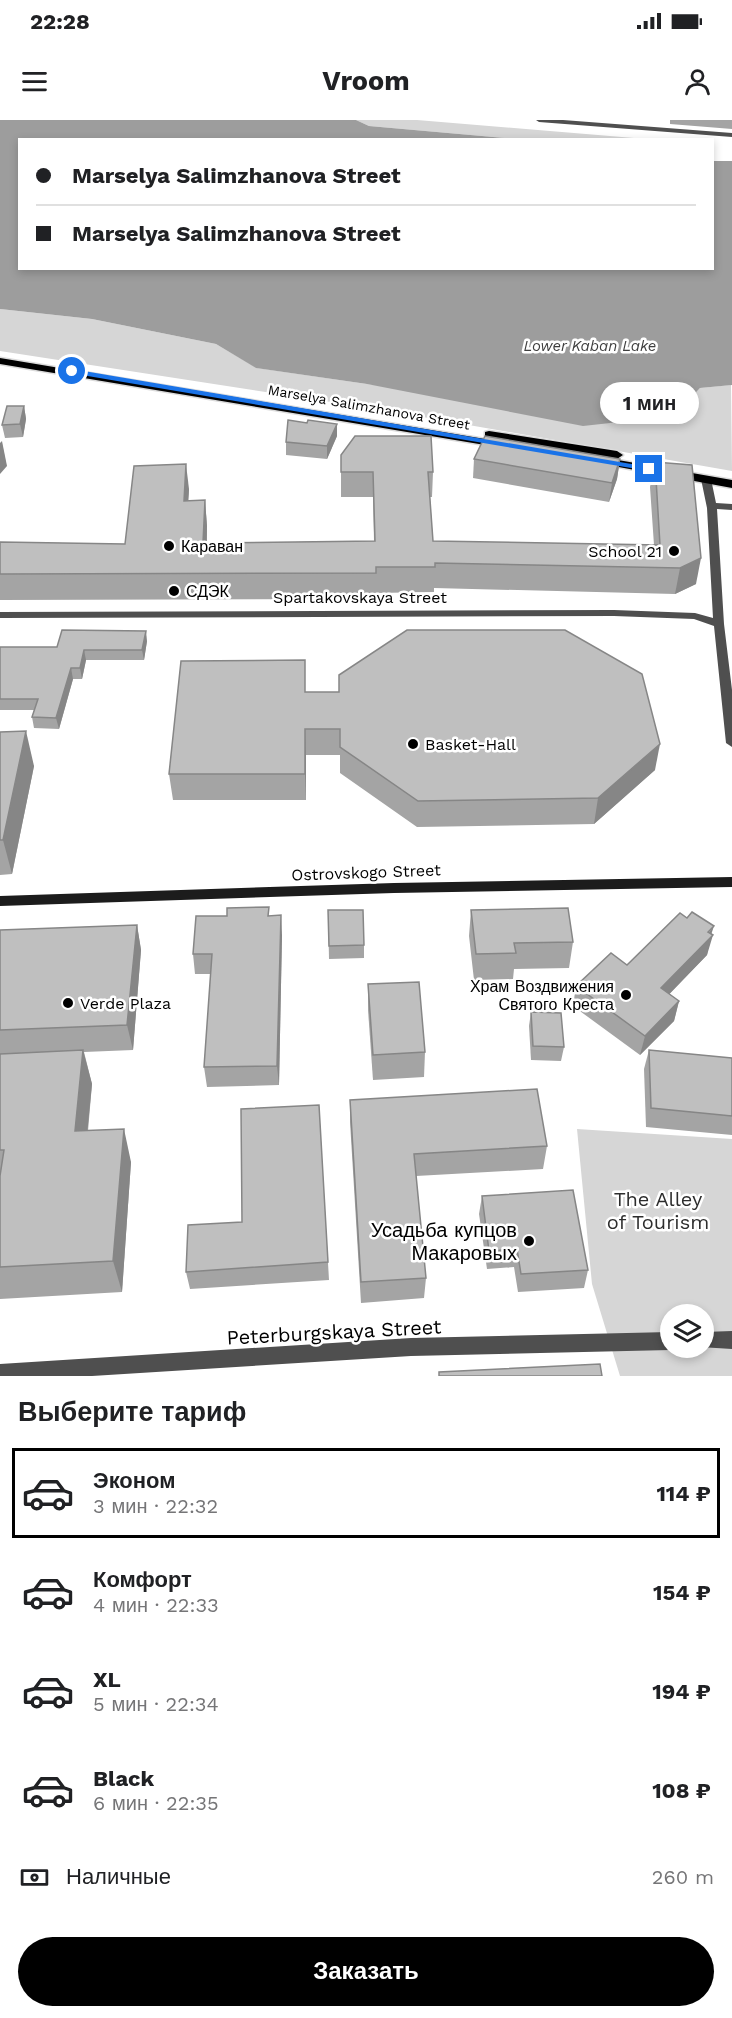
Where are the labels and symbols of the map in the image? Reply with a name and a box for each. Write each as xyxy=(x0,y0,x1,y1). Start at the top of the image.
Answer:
water label: Lower Kaban Lake xyxy=(524,337,656,355)
route start xyxy=(58,357,85,384)
street label: Marselya Salimzhanova Street xyxy=(267,381,471,433)
callout: 1 мин xyxy=(600,382,698,424)
route end xyxy=(635,455,662,482)
place label: Караван xyxy=(181,537,243,556)
marker: Караван xyxy=(162,539,176,553)
place label: School 21 xyxy=(588,542,662,561)
marker: School 21 xyxy=(667,544,681,558)
place label: СДЭК xyxy=(186,582,230,601)
marker: СДЭК xyxy=(167,584,181,598)
street label: Spartakovskaya Street xyxy=(273,588,447,607)
place label: Basket-Hall xyxy=(425,735,516,754)
marker: Basket-Hall xyxy=(406,737,420,751)
street label: Ostrovskogo Street xyxy=(291,860,441,885)
place label: Храм Воздвижения Святого Креста xyxy=(470,977,614,1014)
marker: Храм Воздвижения Святого Креста xyxy=(619,988,633,1002)
place label: Verde Plaza xyxy=(80,994,171,1013)
marker: Verde Plaza xyxy=(61,996,75,1010)
park label: The Alley of Tourism xyxy=(607,1187,709,1234)
place label: Усадьба купцов Макаровых xyxy=(371,1218,517,1265)
marker: Усадьба купцов Макаровых xyxy=(522,1234,536,1248)
street label: Peterburgskaya Street xyxy=(226,1314,443,1350)

